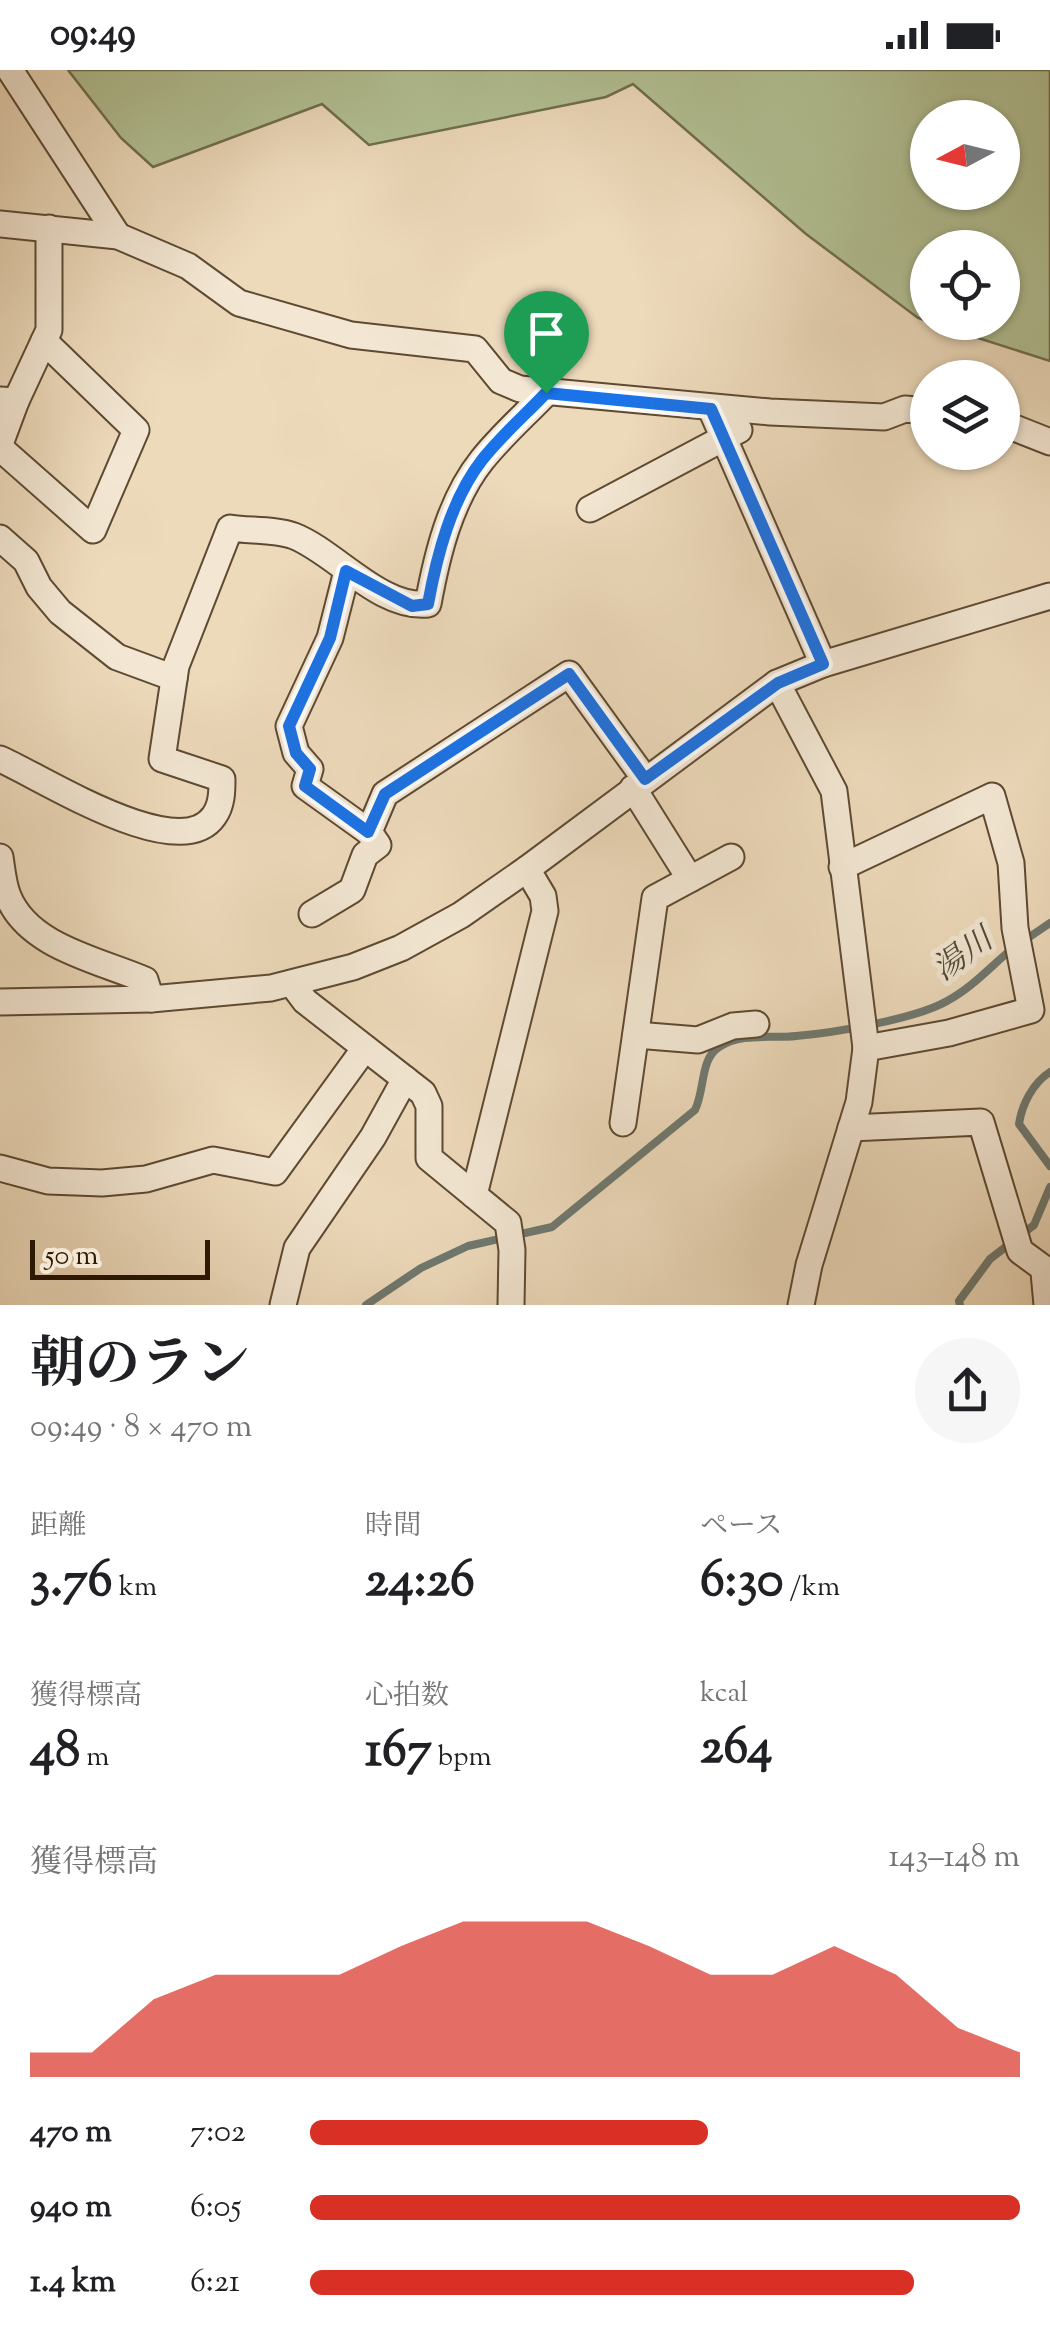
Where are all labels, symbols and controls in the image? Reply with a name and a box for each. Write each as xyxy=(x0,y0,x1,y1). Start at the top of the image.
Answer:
text: 09:49 xyxy=(50,8,136,62)
north arrow xyxy=(910,100,1020,210)
map controls xyxy=(910,100,1020,470)
button: locate xyxy=(910,230,1020,340)
pin xyxy=(504,291,589,394)
icon: arrive xyxy=(519,306,574,361)
button: layers xyxy=(910,360,1020,470)
water label: 湯川 xyxy=(925,917,1006,993)
scale bar xyxy=(30,1235,210,1280)
text: 50 m xyxy=(45,1237,99,1277)
text: 朝のラン xyxy=(30,1328,250,1407)
button: share xyxy=(915,1338,1020,1443)
text: 09:49 · 8 × 470 m xyxy=(30,1405,252,1451)
text: 距離 xyxy=(30,1507,86,1547)
text: 時間 xyxy=(365,1507,421,1547)
text: ペース xyxy=(700,1507,783,1547)
text: 3.76 xyxy=(30,1547,113,1619)
text: 24:26 xyxy=(365,1547,475,1619)
text: 6:30 xyxy=(700,1547,784,1619)
text: km xyxy=(113,1568,157,1608)
text: /km xyxy=(784,1568,840,1608)
text: kcal xyxy=(700,1674,748,1714)
text: 獲得標高 xyxy=(30,1677,142,1717)
text: 心拍数 xyxy=(365,1677,449,1717)
text: 264 xyxy=(700,1714,773,1786)
text: 48 xyxy=(30,1717,80,1789)
text: 167 xyxy=(365,1717,432,1789)
text: m xyxy=(80,1738,109,1778)
text: bpm xyxy=(432,1738,492,1778)
text: 143–148 m xyxy=(888,1835,1020,1881)
text: 獲得標高 xyxy=(30,1841,158,1887)
text: 470 m xyxy=(30,2110,112,2156)
text: 7:02 xyxy=(190,2110,246,2156)
text: 940 m xyxy=(30,2185,112,2231)
text: 6:05 xyxy=(190,2185,241,2231)
text: 1.4 km xyxy=(30,2260,116,2306)
text: 6:21 xyxy=(190,2260,240,2306)

